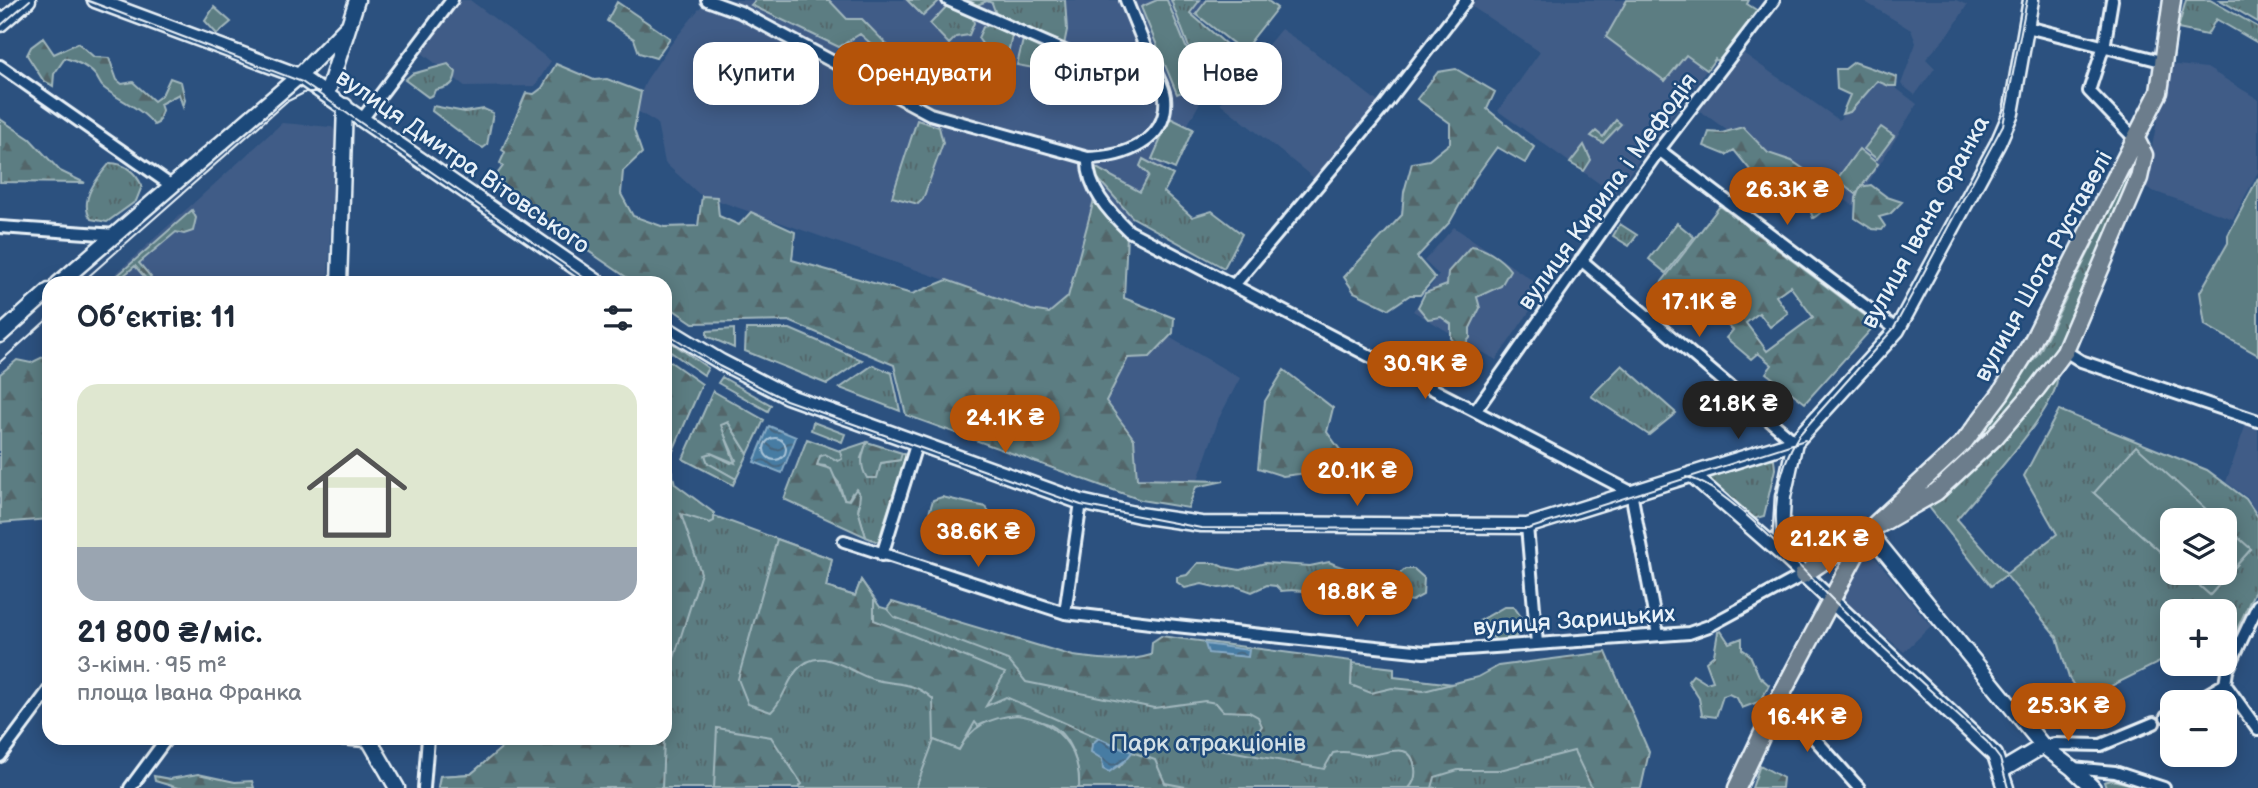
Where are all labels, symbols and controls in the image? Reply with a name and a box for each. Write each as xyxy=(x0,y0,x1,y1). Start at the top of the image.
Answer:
chip: Купити xyxy=(693,42,819,105)
chip: Орендувати xyxy=(833,42,1016,105)
chip: Фільтри xyxy=(1030,42,1164,105)
chip: Нове xyxy=(1178,42,1282,105)
street label: вулиця Дмитра Вітовського xyxy=(330,63,595,260)
street label: вулиця Кирила і Мефодія xyxy=(1512,67,1703,316)
street label: вулиця Івана Франка xyxy=(1855,111,1996,334)
street label: вулиця Шота Руставелі xyxy=(1968,146,2119,387)
pin: 26.3K ₴ xyxy=(1722,168,1852,227)
text: 26.3K ₴ xyxy=(1745,176,1829,204)
pin: 17.1K ₴ xyxy=(1634,280,1764,339)
text: 17.1K ₴ xyxy=(1662,288,1736,316)
icon: filters xyxy=(599,299,637,337)
text: Об’єктів: 11 xyxy=(77,300,236,336)
pin: 30.9K ₴ xyxy=(1360,342,1490,401)
text: 30.9K ₴ xyxy=(1383,350,1467,378)
pin: 21.8K ₴ xyxy=(1673,382,1803,441)
text: 21.8K ₴ xyxy=(1698,390,1778,418)
pin: 24.1K ₴ xyxy=(940,396,1070,455)
text: 24.1K ₴ xyxy=(966,404,1044,432)
icon: home xyxy=(294,430,420,556)
pin: 20.1K ₴ xyxy=(1292,448,1422,508)
text: 20.1K ₴ xyxy=(1317,457,1397,485)
map controls xyxy=(2160,508,2237,767)
button: layers xyxy=(2160,508,2237,585)
pin: 38.6K ₴ xyxy=(913,510,1043,569)
pin: 21.2K ₴ xyxy=(1764,516,1894,576)
text: 38.6K ₴ xyxy=(936,518,1020,546)
text: 21.2K ₴ xyxy=(1789,525,1869,553)
pin: 18.8K ₴ xyxy=(1292,570,1422,629)
text: 18.8K ₴ xyxy=(1317,578,1397,606)
street label: вулиця Зарицьких xyxy=(1472,599,1676,642)
button: + xyxy=(2160,599,2237,676)
text: 21 800 ₴/міс. xyxy=(77,615,262,651)
text: 3-кімн. · 95 m² xyxy=(77,651,227,679)
text: площа Івана Франка xyxy=(77,679,302,707)
pin: 25.3K ₴ xyxy=(2003,684,2133,743)
button: − xyxy=(2160,690,2237,767)
text: 25.3K ₴ xyxy=(2027,692,2109,720)
pin: 16.4K ₴ xyxy=(1742,694,1872,754)
text: 16.4K ₴ xyxy=(1767,703,1847,731)
park label: Парк атракціонів xyxy=(1110,729,1306,758)

